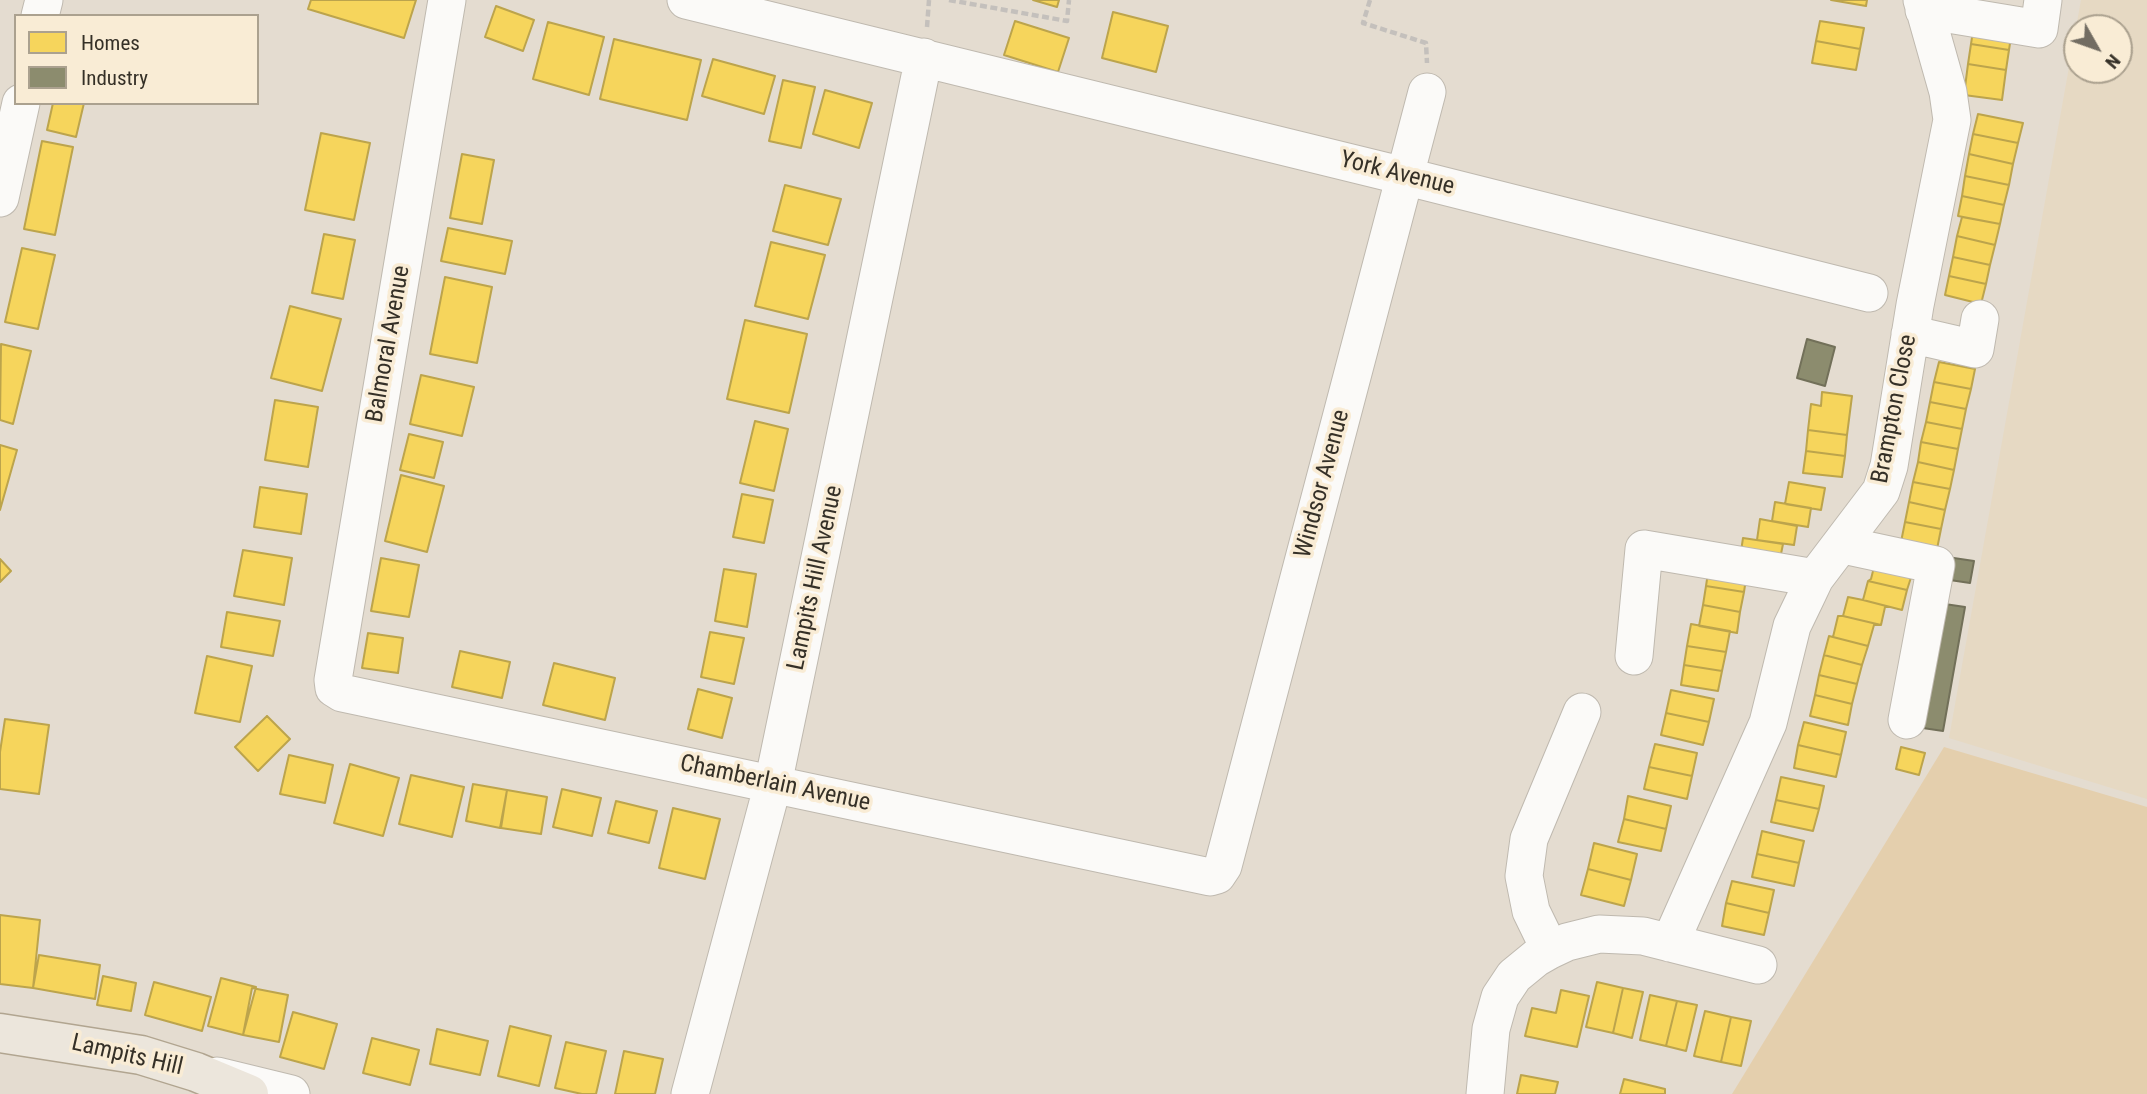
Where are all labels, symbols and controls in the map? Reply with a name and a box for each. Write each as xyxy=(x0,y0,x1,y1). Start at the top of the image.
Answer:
legend xyxy=(14,14,259,105)
north arrow xyxy=(2063,14,2133,84)
text: Homes xyxy=(81,31,140,55)
text: N xyxy=(2100,50,2125,73)
text: Industry xyxy=(81,66,148,90)
street label: York Avenue xyxy=(1337,146,1457,202)
street label: Balmoral Avenue xyxy=(361,263,417,425)
street label: Brampton Close xyxy=(1866,332,1924,486)
street label: Windsor Avenue xyxy=(1289,407,1357,561)
street label: Lampits Hill Avenue xyxy=(782,483,850,673)
street label: Chamberlain Avenue xyxy=(677,750,873,818)
street label: Lampits Hill xyxy=(69,1029,185,1083)

